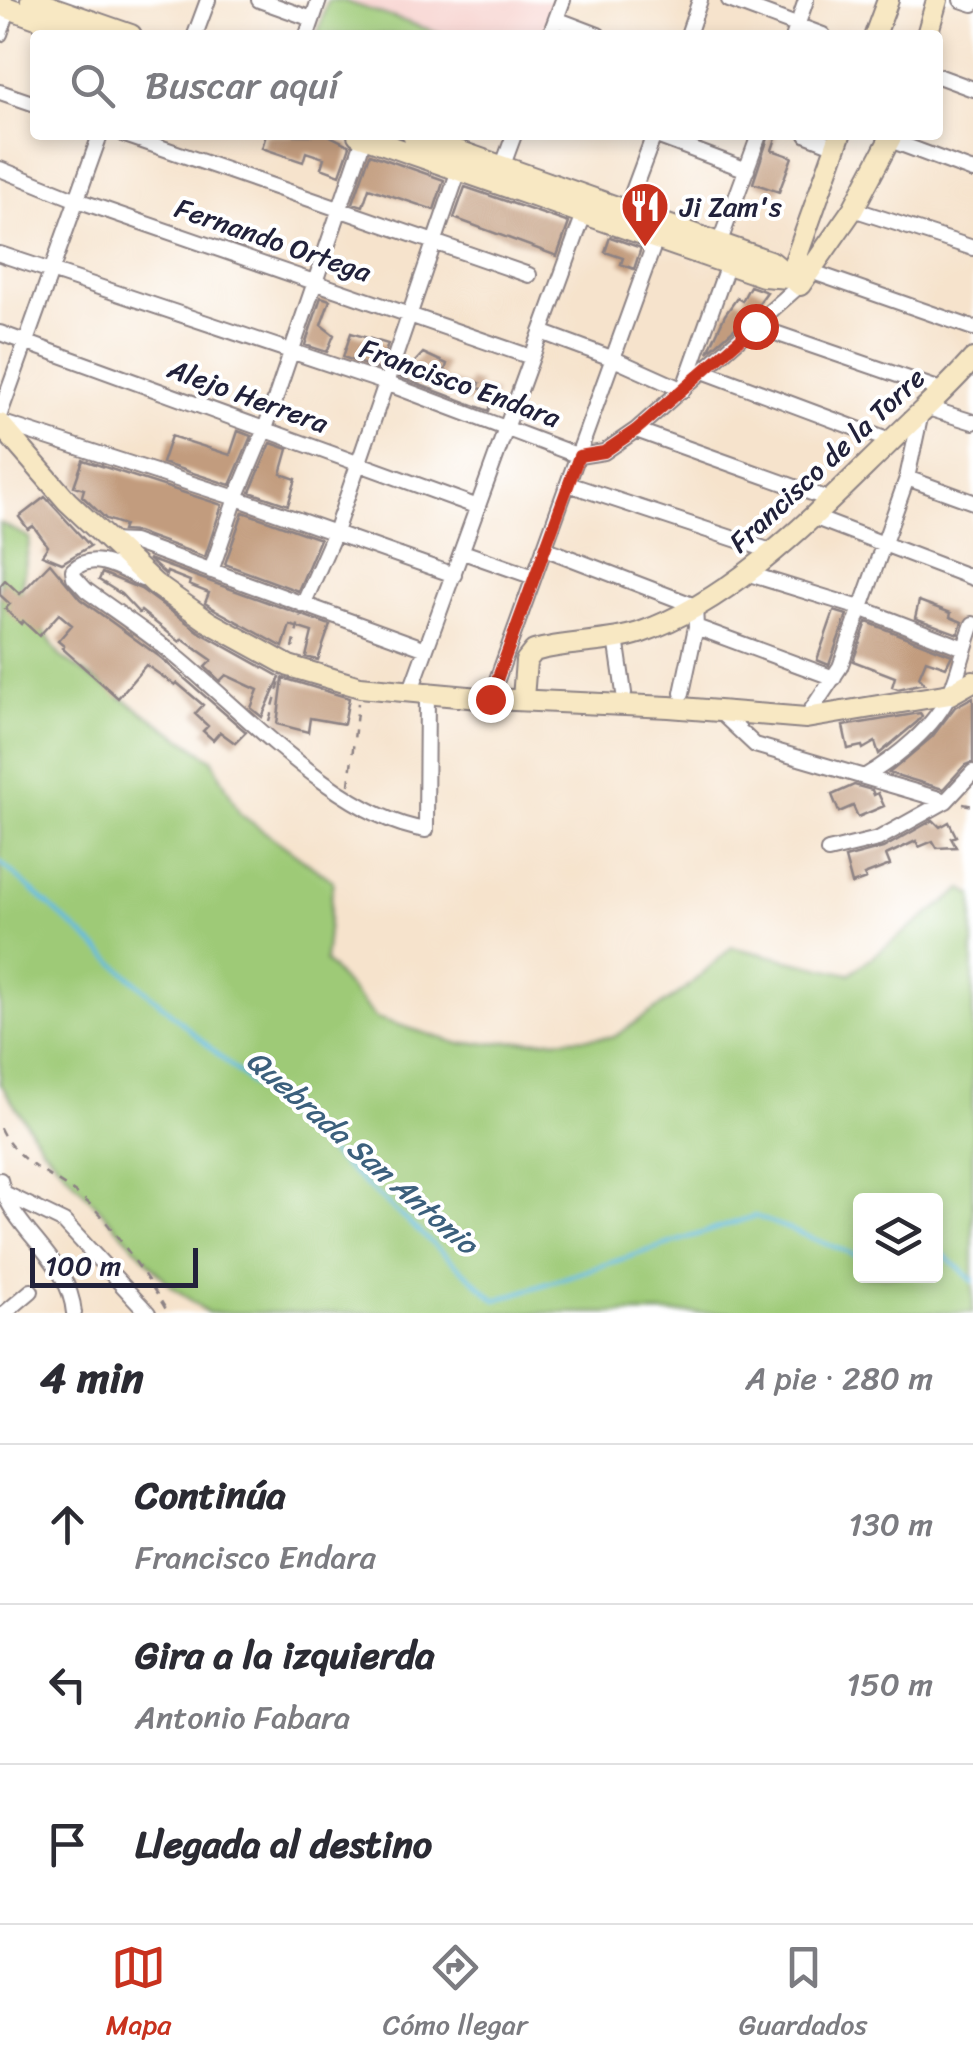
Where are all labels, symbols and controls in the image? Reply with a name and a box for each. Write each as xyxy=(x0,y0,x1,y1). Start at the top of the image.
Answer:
search box xyxy=(30,30,943,140)
text: Buscar aquí xyxy=(145,52,339,119)
icon: search xyxy=(65,58,120,113)
restaurant icon: Ji Zam's xyxy=(619,180,671,248)
place label: Ji Zam's xyxy=(679,182,782,231)
street label: Fernando Ortega xyxy=(168,183,379,297)
route start xyxy=(733,304,779,350)
street label: Francisco Endara xyxy=(353,324,568,442)
street label: Alejo Herrera xyxy=(160,344,336,448)
street label: Francisco de la Torre xyxy=(717,355,937,565)
route end xyxy=(468,677,514,723)
water label: Quebrada San Antonio xyxy=(233,1035,492,1270)
map controls xyxy=(853,1193,943,1283)
button: layers xyxy=(853,1193,943,1283)
text: 100 m xyxy=(45,1241,121,1290)
scale bar xyxy=(30,1243,198,1288)
text: 4 min xyxy=(40,1341,144,1415)
text: A pie · 280 m xyxy=(745,1350,933,1407)
text: Continúa xyxy=(135,1462,286,1529)
text: 130 m xyxy=(849,1496,933,1553)
icon: ahead xyxy=(40,1497,95,1552)
text: Francisco Endara xyxy=(135,1529,376,1586)
text: Gira a la izquierda xyxy=(135,1622,435,1689)
text: 150 m xyxy=(847,1656,933,1713)
icon: left xyxy=(40,1657,95,1712)
text: Antonio Fabara xyxy=(135,1689,350,1746)
text: Llegada al destino xyxy=(135,1811,432,1878)
icon: arrive xyxy=(40,1817,95,1872)
tab: Mapa xyxy=(106,1940,171,2049)
tab: Cómo llegar xyxy=(383,1940,527,2049)
tab: Guardados xyxy=(739,1940,867,2049)

